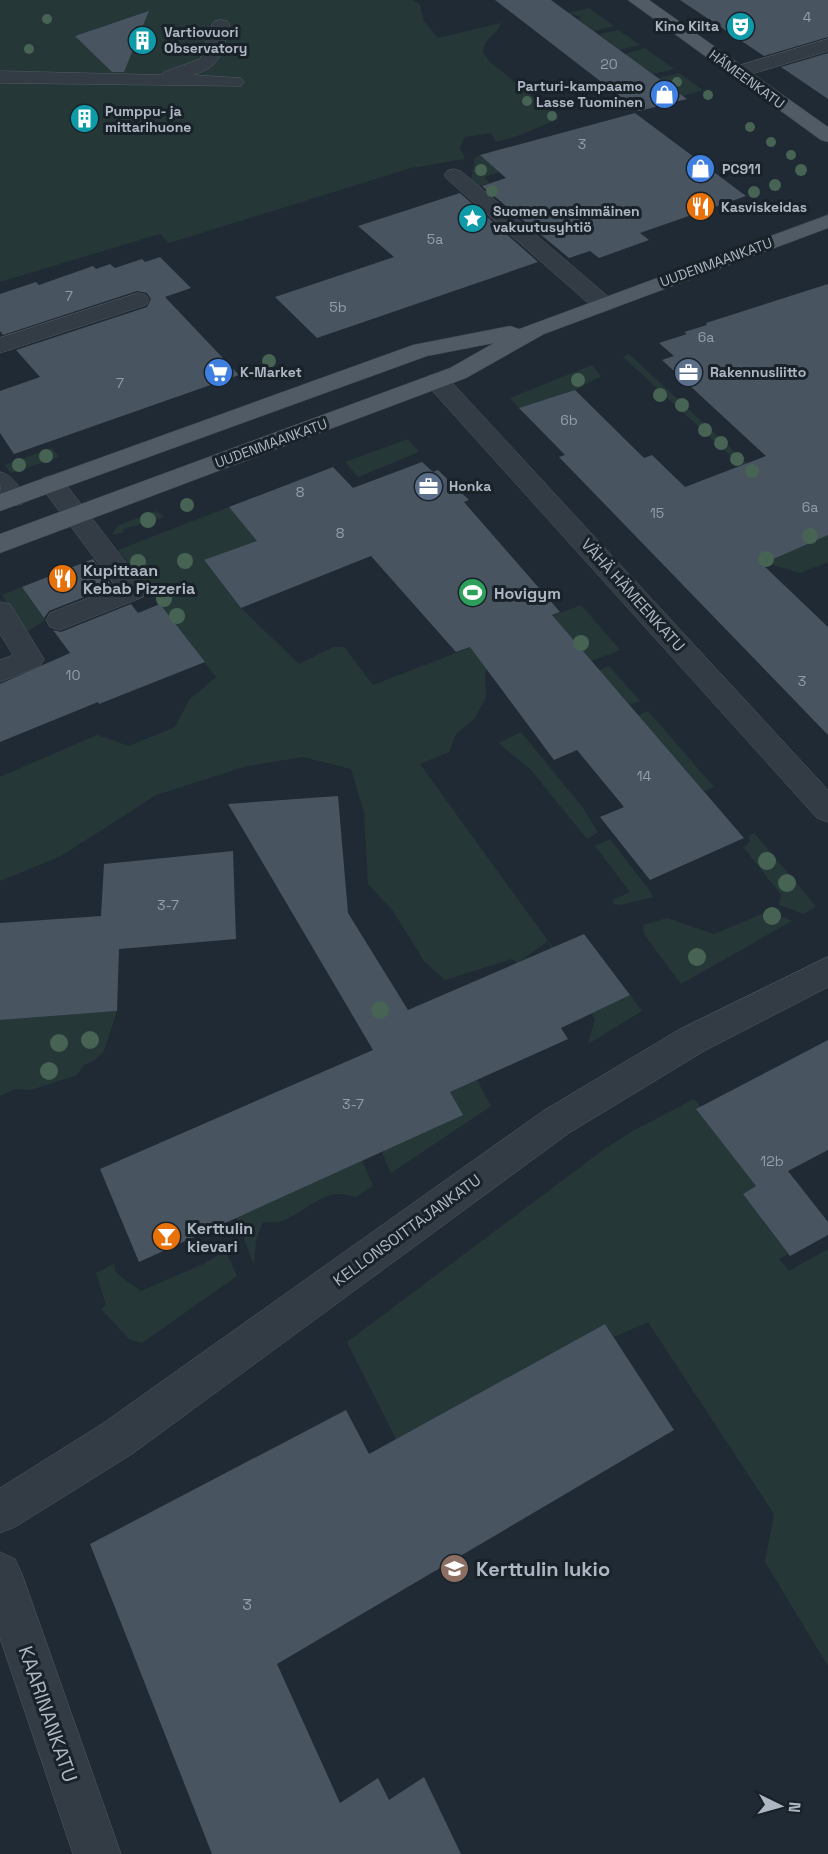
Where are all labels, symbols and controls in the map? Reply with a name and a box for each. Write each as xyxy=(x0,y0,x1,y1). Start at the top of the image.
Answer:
house number: 4 xyxy=(803,8,812,26)
theatre icon: Kino Kilta xyxy=(724,10,756,42)
place label: Kino Kilta xyxy=(655,17,719,35)
place label: Vartiovuori Observatory xyxy=(164,23,247,57)
building icon: Vartiovuori Observatory xyxy=(127,24,159,56)
street label: HÄMEENKATU xyxy=(706,46,788,112)
house number: 20 xyxy=(600,55,618,73)
place label: Parturi-kampaamo Lasse Tuominen xyxy=(517,77,643,111)
shop icon: Parturi-kampaamo Lasse Tuominen xyxy=(648,78,680,110)
place label: Pumppu- ja mittarihuone xyxy=(105,102,191,136)
building icon: Pumppu- ja mittarihuone xyxy=(68,103,100,135)
house number: 3 xyxy=(578,135,586,153)
shop icon: PC911 xyxy=(685,153,717,185)
place label: PC911 xyxy=(722,160,761,178)
restaurant icon: Kasviskeidas xyxy=(684,191,716,223)
place label: Kasviskeidas xyxy=(721,198,807,216)
place label: Suomen ensimmäinen vakuutusyhtiö xyxy=(493,202,640,236)
place icon: Suomen ensimmäinen vakuutusyhtiö xyxy=(456,203,488,235)
house number: 5a xyxy=(427,230,443,248)
street label: UUDENMAANKATU xyxy=(657,233,775,291)
house number: 7 xyxy=(65,287,73,305)
house number: 5b xyxy=(329,298,347,316)
house number: 6a xyxy=(698,328,714,346)
supermarket icon: K-Market xyxy=(203,356,235,388)
office icon: Rakennusliitto xyxy=(673,356,705,388)
place label: K-Market xyxy=(240,363,302,381)
place label: Rakennusliitto xyxy=(710,363,806,381)
house number: 7 xyxy=(116,374,124,392)
house number: 6b xyxy=(560,411,578,429)
street label: UUDENMAANKATU xyxy=(212,414,330,472)
office icon: Honka xyxy=(412,470,444,502)
place label: Honka xyxy=(449,477,491,495)
house number: 8 xyxy=(296,483,305,501)
house number: 6a xyxy=(802,498,818,516)
house number: 15 xyxy=(650,504,664,522)
house number: 8 xyxy=(336,524,345,542)
street label: VÄHÄ HÄMEENKATU xyxy=(577,534,689,656)
place label: Kupittaan Kebab Pizzeria xyxy=(83,560,195,599)
restaurant icon: Kupittaan Kebab Pizzeria xyxy=(46,563,78,595)
sports icon: Hovigym xyxy=(457,577,489,609)
place label: Hovigym xyxy=(494,583,561,604)
house number: 10 xyxy=(66,666,80,684)
house number: 3 xyxy=(798,672,806,690)
house number: 14 xyxy=(637,767,652,785)
house number: 3-7 xyxy=(157,896,179,914)
house number: 3-7 xyxy=(342,1095,364,1113)
house number: 12b xyxy=(760,1152,784,1170)
street label: KELLONSOITTAJANKATU xyxy=(329,1169,485,1291)
place label: Kerttulin kievari xyxy=(187,1218,253,1257)
bar icon: Kerttulin kievari xyxy=(150,1221,182,1253)
school or university icon: Kerttulin lukio xyxy=(439,1553,471,1585)
place label: Kerttulin lukio xyxy=(476,1556,610,1582)
house number: 3 xyxy=(242,1594,252,1615)
street label: KAARINANKATU xyxy=(13,1642,83,1786)
north arrow xyxy=(750,1776,810,1836)
text: N xyxy=(784,1801,805,1814)

